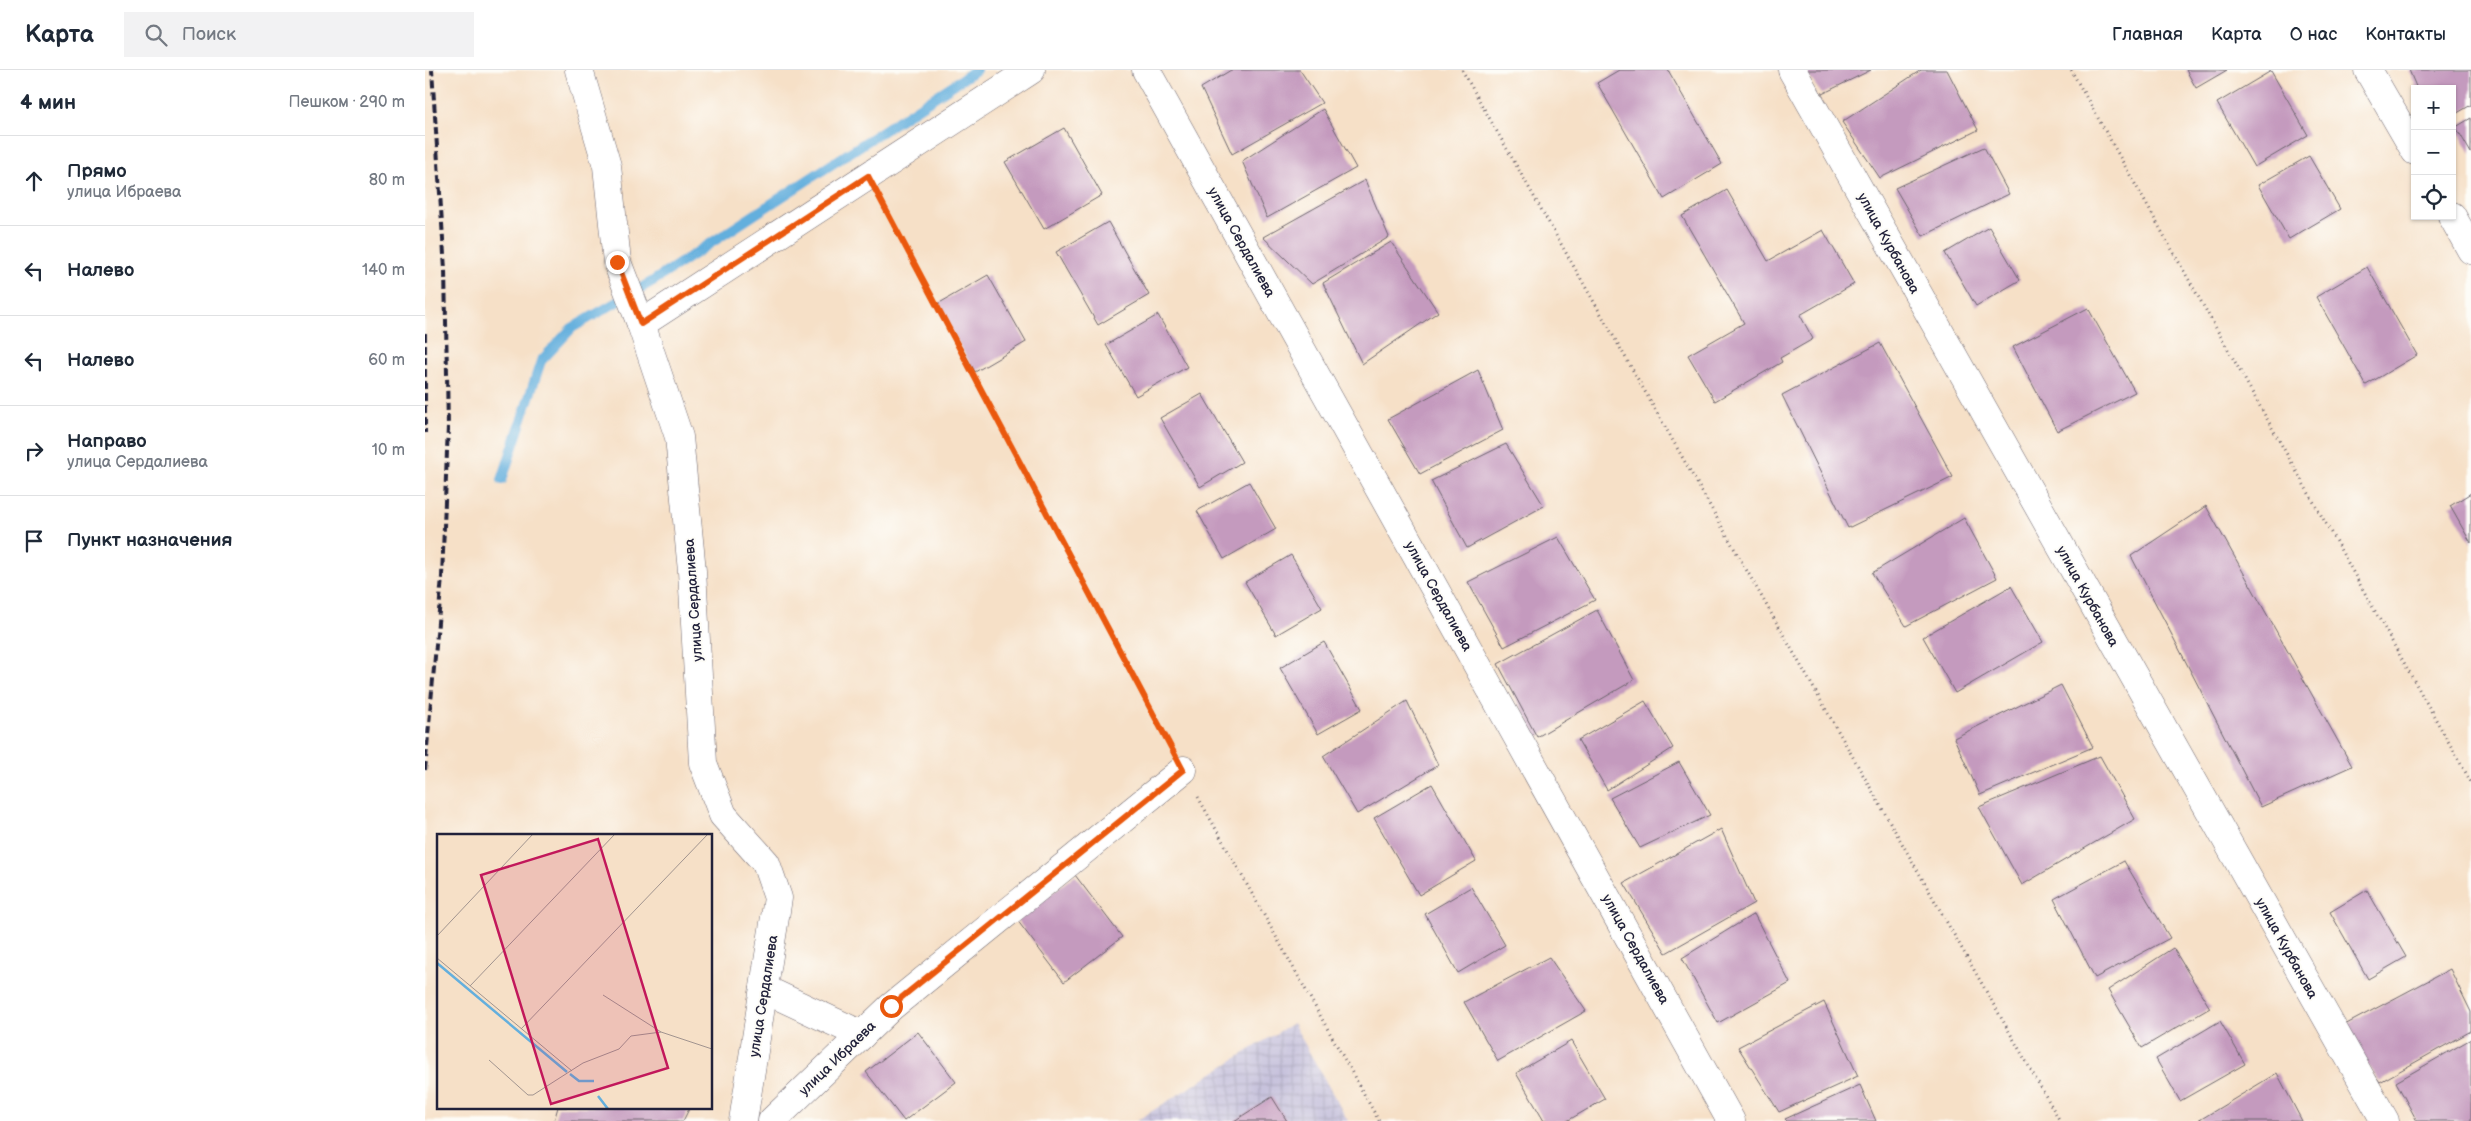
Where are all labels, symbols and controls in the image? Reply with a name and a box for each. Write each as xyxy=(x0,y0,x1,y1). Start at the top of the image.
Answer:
search box xyxy=(124,12,474,57)
text: Карта xyxy=(25,20,94,49)
icon: search xyxy=(142,21,170,49)
text: Поиск xyxy=(182,23,236,46)
text: Главная xyxy=(2112,24,2183,45)
text: Карта xyxy=(2211,24,2262,45)
text: О нас xyxy=(2290,24,2337,45)
text: Контакты xyxy=(2365,24,2446,45)
map controls xyxy=(2411,85,2456,220)
button: + xyxy=(2411,85,2456,130)
text: 4 мин xyxy=(20,90,76,115)
text: Пешком · 290 m xyxy=(289,93,405,112)
button: − xyxy=(2411,130,2456,175)
text: Прямо xyxy=(67,160,127,183)
icon: ahead xyxy=(20,167,48,195)
text: 80 m xyxy=(369,171,405,190)
button: locate xyxy=(2411,175,2456,220)
text: улица Ибраева xyxy=(67,183,181,202)
street label: улица Сердалиева xyxy=(1204,184,1279,301)
street label: улица Курбанова xyxy=(1854,190,1924,297)
route end xyxy=(606,251,629,274)
icon: left xyxy=(20,257,48,285)
text: Налево xyxy=(67,259,134,282)
text: 140 m xyxy=(362,261,405,280)
icon: left xyxy=(20,347,48,375)
text: Налево xyxy=(67,349,134,372)
text: 60 m xyxy=(368,351,405,370)
text: Направо xyxy=(67,430,147,453)
icon: right xyxy=(20,437,48,465)
text: 10 m xyxy=(372,441,405,460)
text: улица Сердалиева xyxy=(67,453,208,472)
icon: arrive xyxy=(20,527,48,555)
text: Пункт назначения xyxy=(67,529,232,552)
street label: улица Сердалиева xyxy=(681,537,706,662)
street label: улица Сердалиева xyxy=(1401,538,1476,655)
street label: улица Курбанова xyxy=(2053,543,2123,650)
inset map xyxy=(437,834,713,1108)
street label: улица Сердалиева xyxy=(1598,891,1673,1008)
street label: улица Курбанова xyxy=(2252,895,2322,1002)
street label: улица Сердалиева xyxy=(745,933,782,1058)
route start xyxy=(880,995,903,1018)
street label: улица Ибраева xyxy=(795,1017,880,1099)

